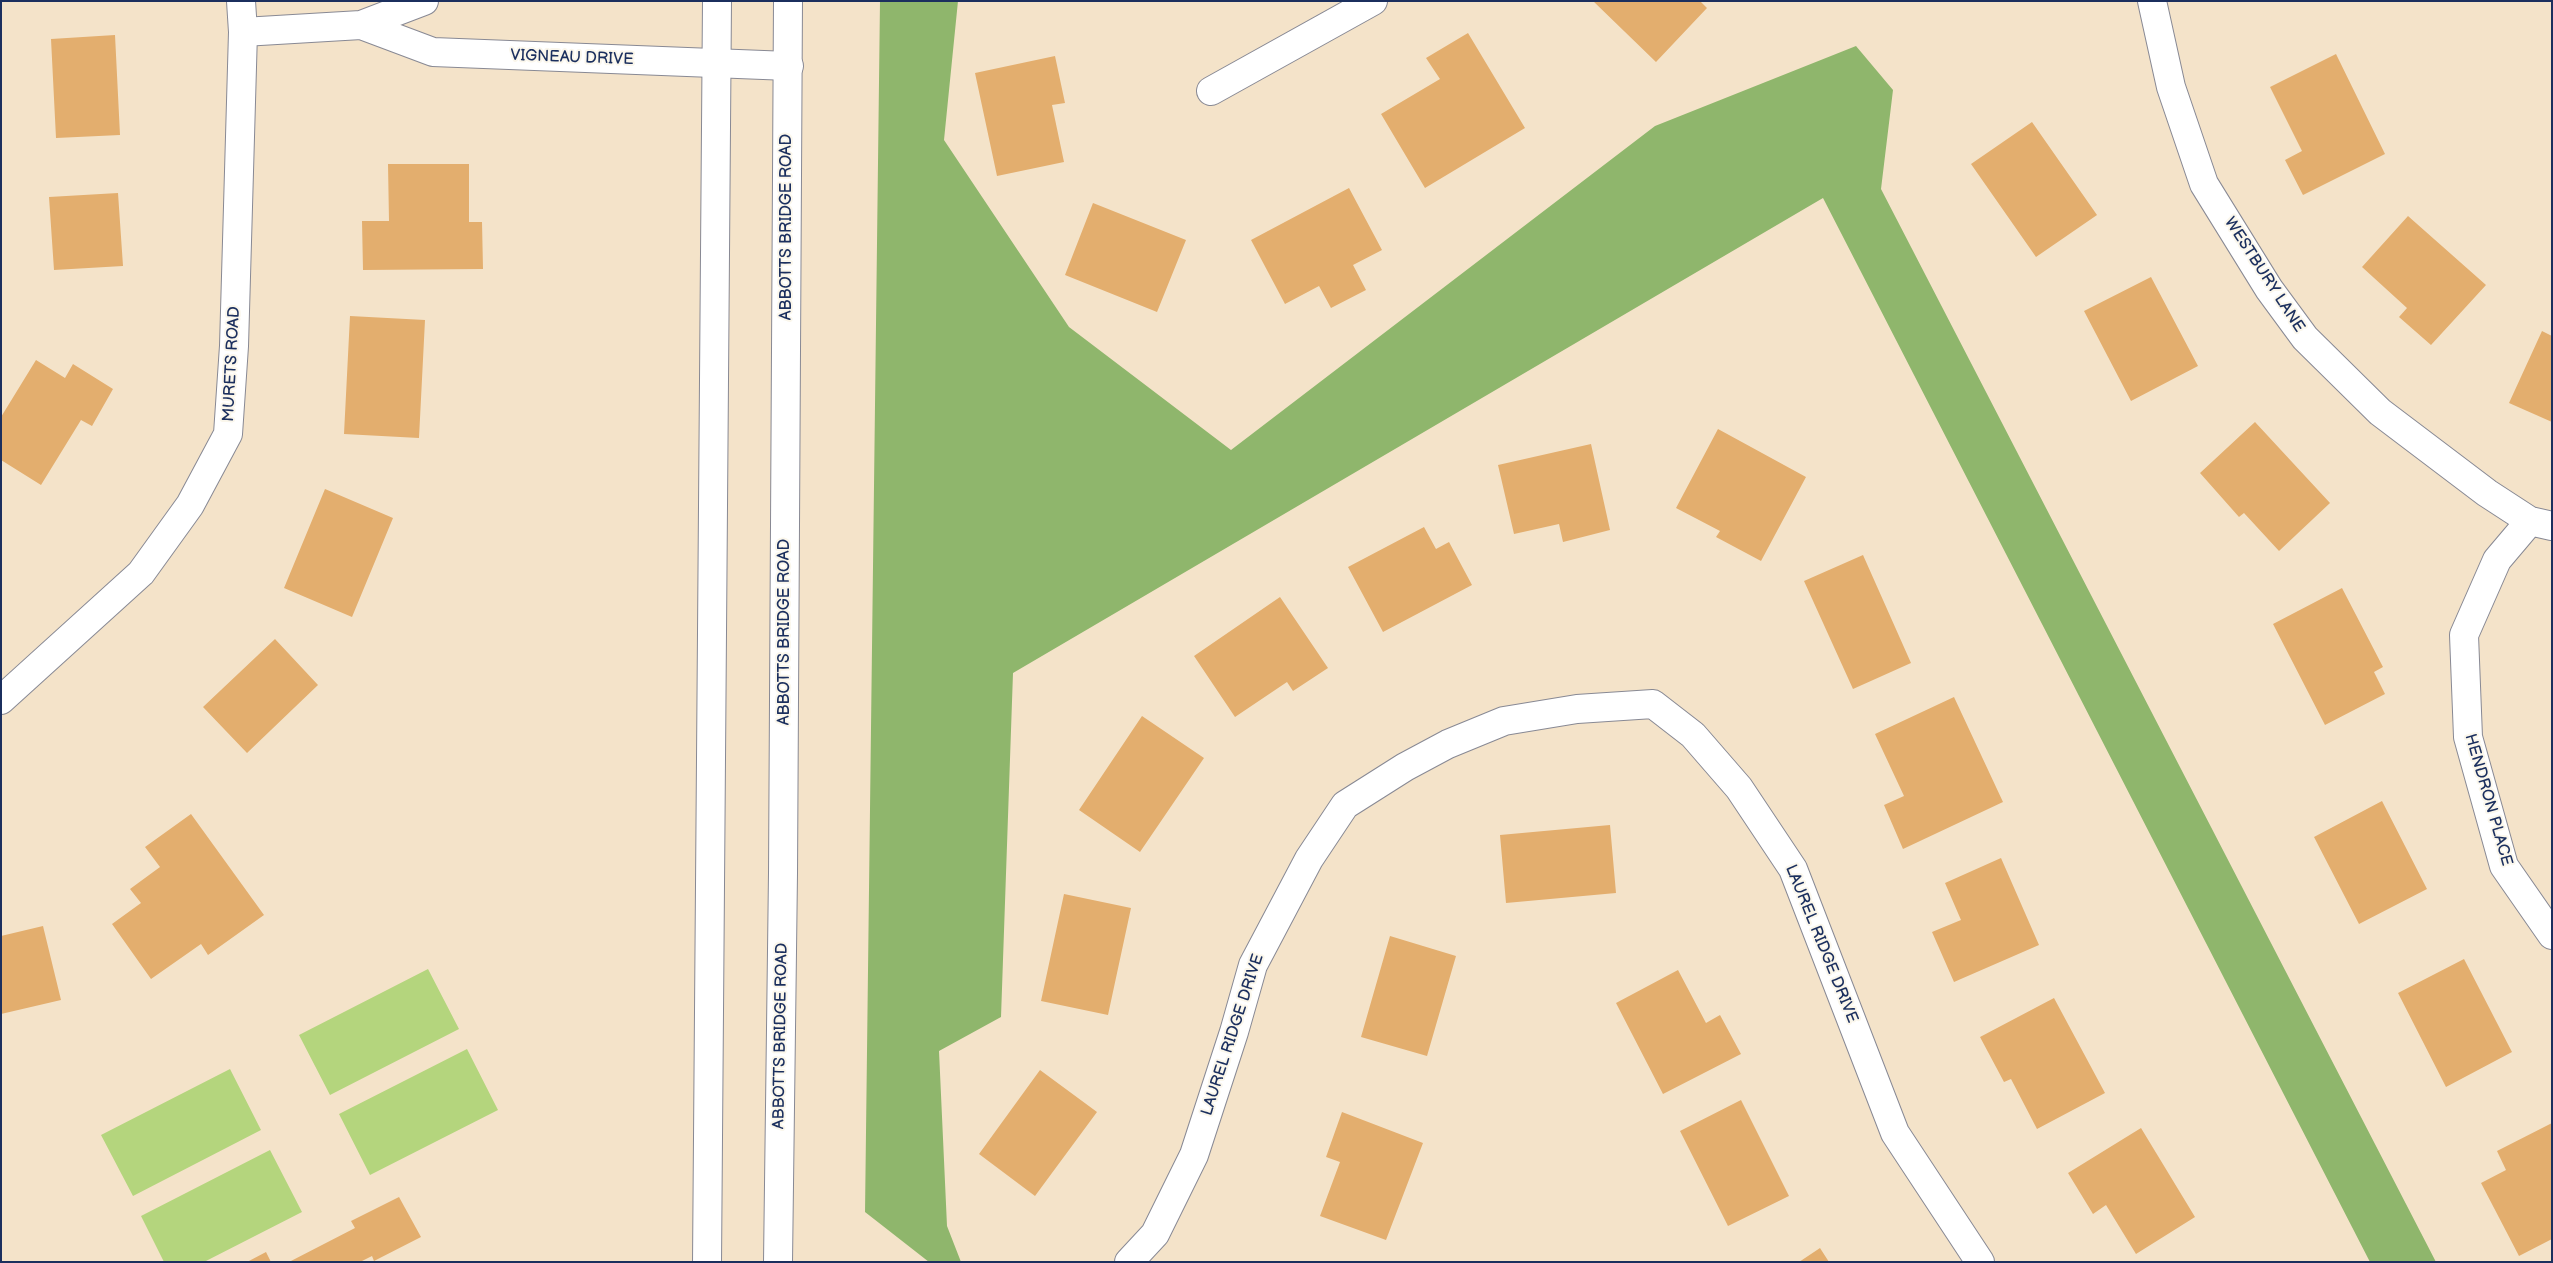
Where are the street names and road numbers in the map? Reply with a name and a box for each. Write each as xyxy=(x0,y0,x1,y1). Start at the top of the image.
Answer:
street label: VIGNEAU DRIVE xyxy=(510,46,634,70)
street label: ABBOTTS BRIDGE ROAD xyxy=(777,134,797,320)
street label: WESTBURY LANE xyxy=(2220,214,2308,336)
street label: MURETS ROAD xyxy=(219,306,245,422)
street label: ABBOTTS BRIDGE ROAD xyxy=(775,539,795,725)
street label: HENDRON PLACE xyxy=(2460,732,2516,868)
street label: LAUREL RIDGE DRIVE xyxy=(1780,862,1862,1026)
street label: ABBOTTS BRIDGE ROAD xyxy=(770,943,792,1129)
street label: LAUREL RIDGE DRIVE xyxy=(1198,952,1268,1118)

